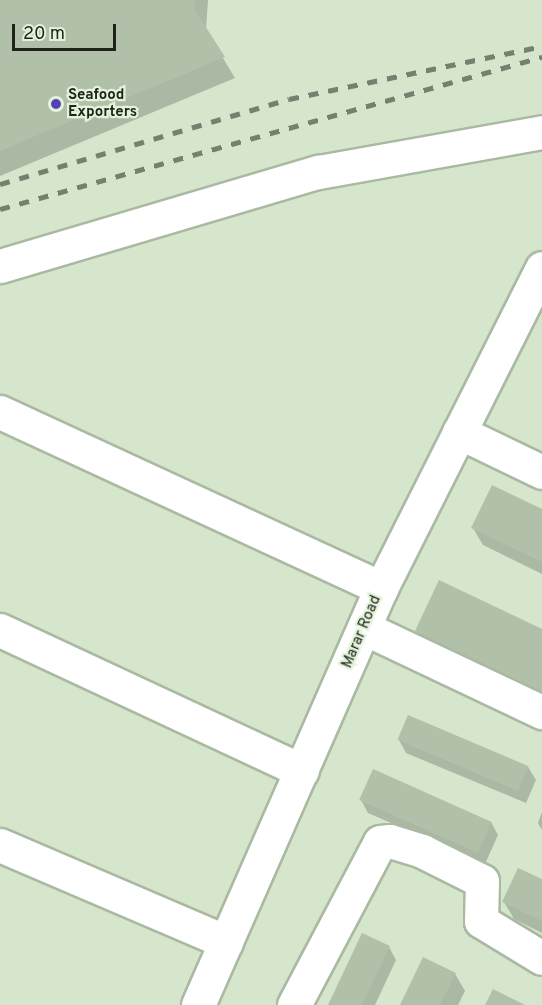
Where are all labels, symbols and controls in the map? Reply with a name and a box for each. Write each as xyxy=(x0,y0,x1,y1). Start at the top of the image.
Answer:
scale bar xyxy=(15,12,118,50)
text: 20 m xyxy=(23,23,65,46)
place label: Seafood Exporters xyxy=(68,86,137,121)
marker: Seafood Exporters xyxy=(49,97,63,111)
street label: Marar Road xyxy=(339,593,385,671)

